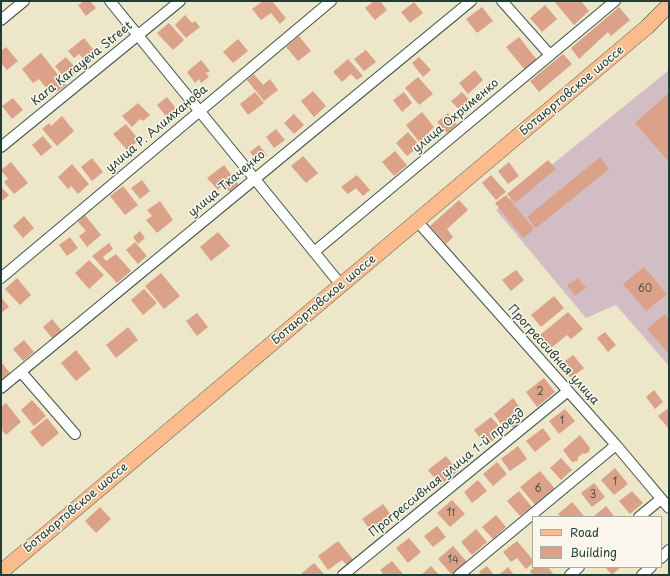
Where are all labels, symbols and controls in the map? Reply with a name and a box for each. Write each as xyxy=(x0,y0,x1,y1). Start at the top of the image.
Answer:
street label: Kara Karayeva Street xyxy=(29,19,135,109)
street label: Ботаюртовское шоссе xyxy=(517,43,627,139)
street label: улица Охрименко xyxy=(410,76,502,156)
street label: улица Р. Алимханова xyxy=(103,82,211,176)
street label: улица Ткаченко xyxy=(186,148,268,220)
street label: Ботаюртовское шоссе xyxy=(269,252,379,348)
house number: 60 xyxy=(638,283,652,295)
street label: Прогрессивная улица xyxy=(504,302,602,408)
house number: 2 xyxy=(536,386,544,398)
street label: Прогрессивная улица 1-й проезд xyxy=(366,406,528,540)
house number: 1 xyxy=(560,415,564,427)
street label: Ботаюртовское шоссе xyxy=(21,460,131,556)
house number: 1 xyxy=(613,476,617,488)
house number: 6 xyxy=(534,483,542,495)
house number: 3 xyxy=(590,489,596,501)
house number: 11 xyxy=(447,507,455,519)
legend xyxy=(532,516,662,568)
text: Road xyxy=(570,523,599,541)
text: Building xyxy=(570,543,617,561)
house number: 14 xyxy=(447,554,459,566)

